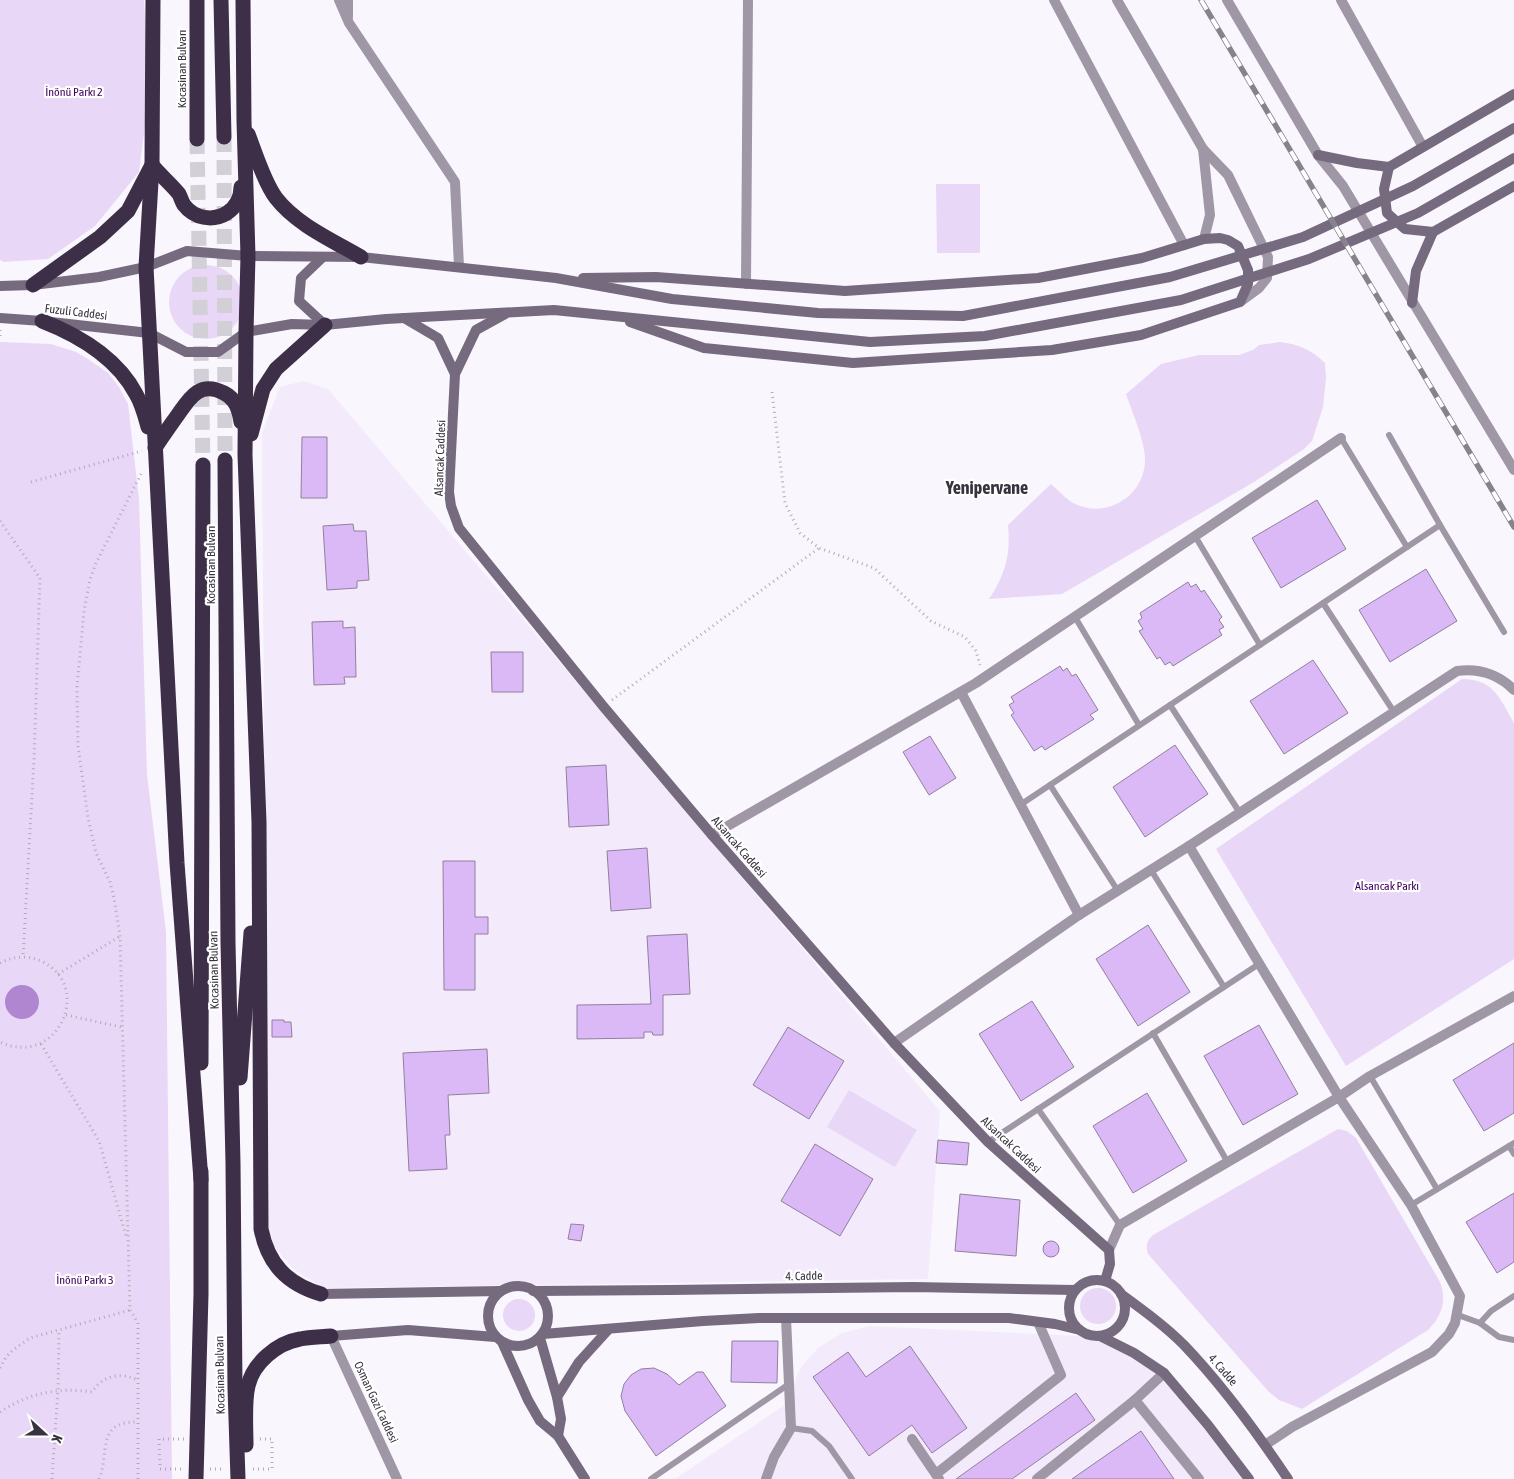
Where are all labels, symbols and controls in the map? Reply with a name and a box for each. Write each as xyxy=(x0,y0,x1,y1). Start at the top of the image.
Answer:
street label: Kocasinan Bulvarı xyxy=(175,30,189,108)
park label: İnönü Parkı 2 xyxy=(45,85,103,99)
street label: Fuzuli Caddesi xyxy=(44,301,108,323)
street label: Alsancak Caddesi xyxy=(432,420,448,496)
district label: Yenipervane xyxy=(945,477,1028,498)
street label: Kocasinan Bulvarı xyxy=(204,526,218,604)
street label: Alsancak Caddesi xyxy=(709,814,769,880)
park label: Alsancak Parkı xyxy=(1355,879,1419,893)
street label: Kocasinan Bulvarı xyxy=(206,931,222,1009)
street label: Alsancak Caddesi xyxy=(978,1114,1044,1176)
street label: 4. Cadde xyxy=(785,1269,823,1283)
park label: İnönü Parkı 3 xyxy=(56,1273,114,1287)
street label: Kocasinan Bulvarı xyxy=(212,1336,228,1414)
street label: 4. Cadde xyxy=(1206,1351,1240,1389)
street label: Osman Gazi Caddesi xyxy=(351,1359,401,1445)
north arrow xyxy=(20,1409,70,1459)
text: K xyxy=(48,1433,66,1445)

